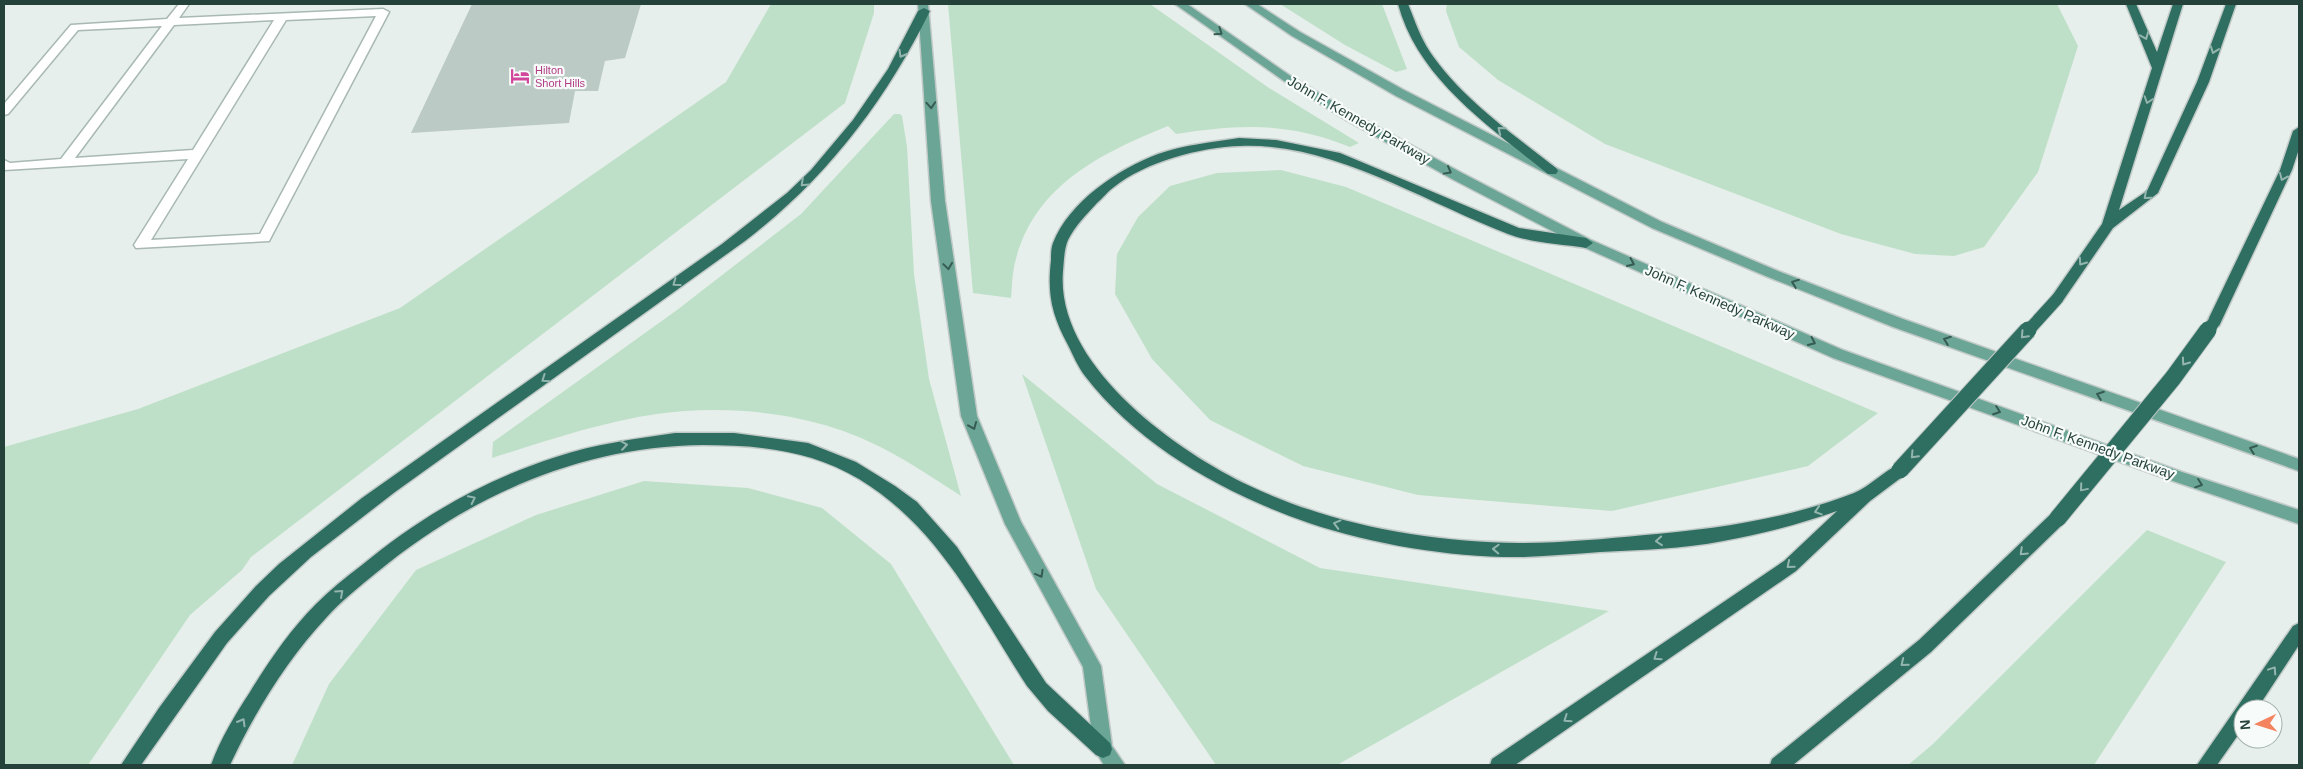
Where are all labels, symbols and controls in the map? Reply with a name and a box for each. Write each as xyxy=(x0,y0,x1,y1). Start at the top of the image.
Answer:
one-way arrow xyxy=(1214,26,1223,35)
one-way arrow xyxy=(2139,31,2149,40)
one-way arrow xyxy=(2210,45,2220,53)
one-way arrow xyxy=(899,49,909,58)
place label: Hilton Short Hills xyxy=(535,64,586,89)
hotel icon: Hilton Short Hills xyxy=(509,65,531,87)
street label: John F. Kennedy Parkway xyxy=(1285,73,1433,167)
one-way arrow xyxy=(2143,96,2153,104)
one-way arrow xyxy=(925,101,936,109)
one-way arrow xyxy=(1497,126,1506,135)
one-way arrow xyxy=(1442,165,1451,175)
one-way arrow xyxy=(2278,172,2289,181)
one-way arrow xyxy=(800,177,809,186)
one-way arrow xyxy=(2143,191,2152,200)
one-way arrow xyxy=(1626,256,1635,267)
one-way arrow xyxy=(2079,257,2089,266)
one-way arrow xyxy=(942,262,952,271)
street label: John F. Kennedy Parkway xyxy=(1643,262,1797,342)
one-way arrow xyxy=(672,277,682,286)
one-way arrow xyxy=(1791,279,1800,289)
one-way arrow xyxy=(2021,330,2030,339)
one-way arrow xyxy=(1807,336,1816,347)
one-way arrow xyxy=(1943,336,1952,346)
one-way arrow xyxy=(2182,356,2191,365)
one-way arrow xyxy=(541,373,550,382)
one-way arrow xyxy=(2096,391,2105,401)
one-way arrow xyxy=(1992,405,2001,415)
street label: John F. Kennedy Parkway xyxy=(2019,412,2177,482)
one-way arrow xyxy=(967,422,977,430)
one-way arrow xyxy=(620,441,629,451)
one-way arrow xyxy=(2250,445,2258,455)
one-way arrow xyxy=(1911,449,1920,458)
one-way arrow xyxy=(2195,478,2203,488)
one-way arrow xyxy=(2079,482,2088,491)
one-way arrow xyxy=(467,495,476,505)
one-way arrow xyxy=(1814,505,1822,515)
one-way arrow xyxy=(1333,519,1341,529)
one-way arrow xyxy=(1654,535,1662,546)
one-way arrow xyxy=(1492,544,1500,554)
one-way arrow xyxy=(2019,546,2028,555)
one-way arrow xyxy=(1787,559,1796,567)
one-way arrow xyxy=(1034,569,1044,578)
one-way arrow xyxy=(335,590,344,599)
one-way arrow xyxy=(1653,651,1663,660)
one-way arrow xyxy=(1901,657,1910,665)
one-way arrow xyxy=(2267,666,2276,676)
north arrow xyxy=(2233,699,2283,749)
one-way arrow xyxy=(1564,712,1573,722)
one-way arrow xyxy=(236,718,246,727)
text: N xyxy=(2237,719,2253,731)

